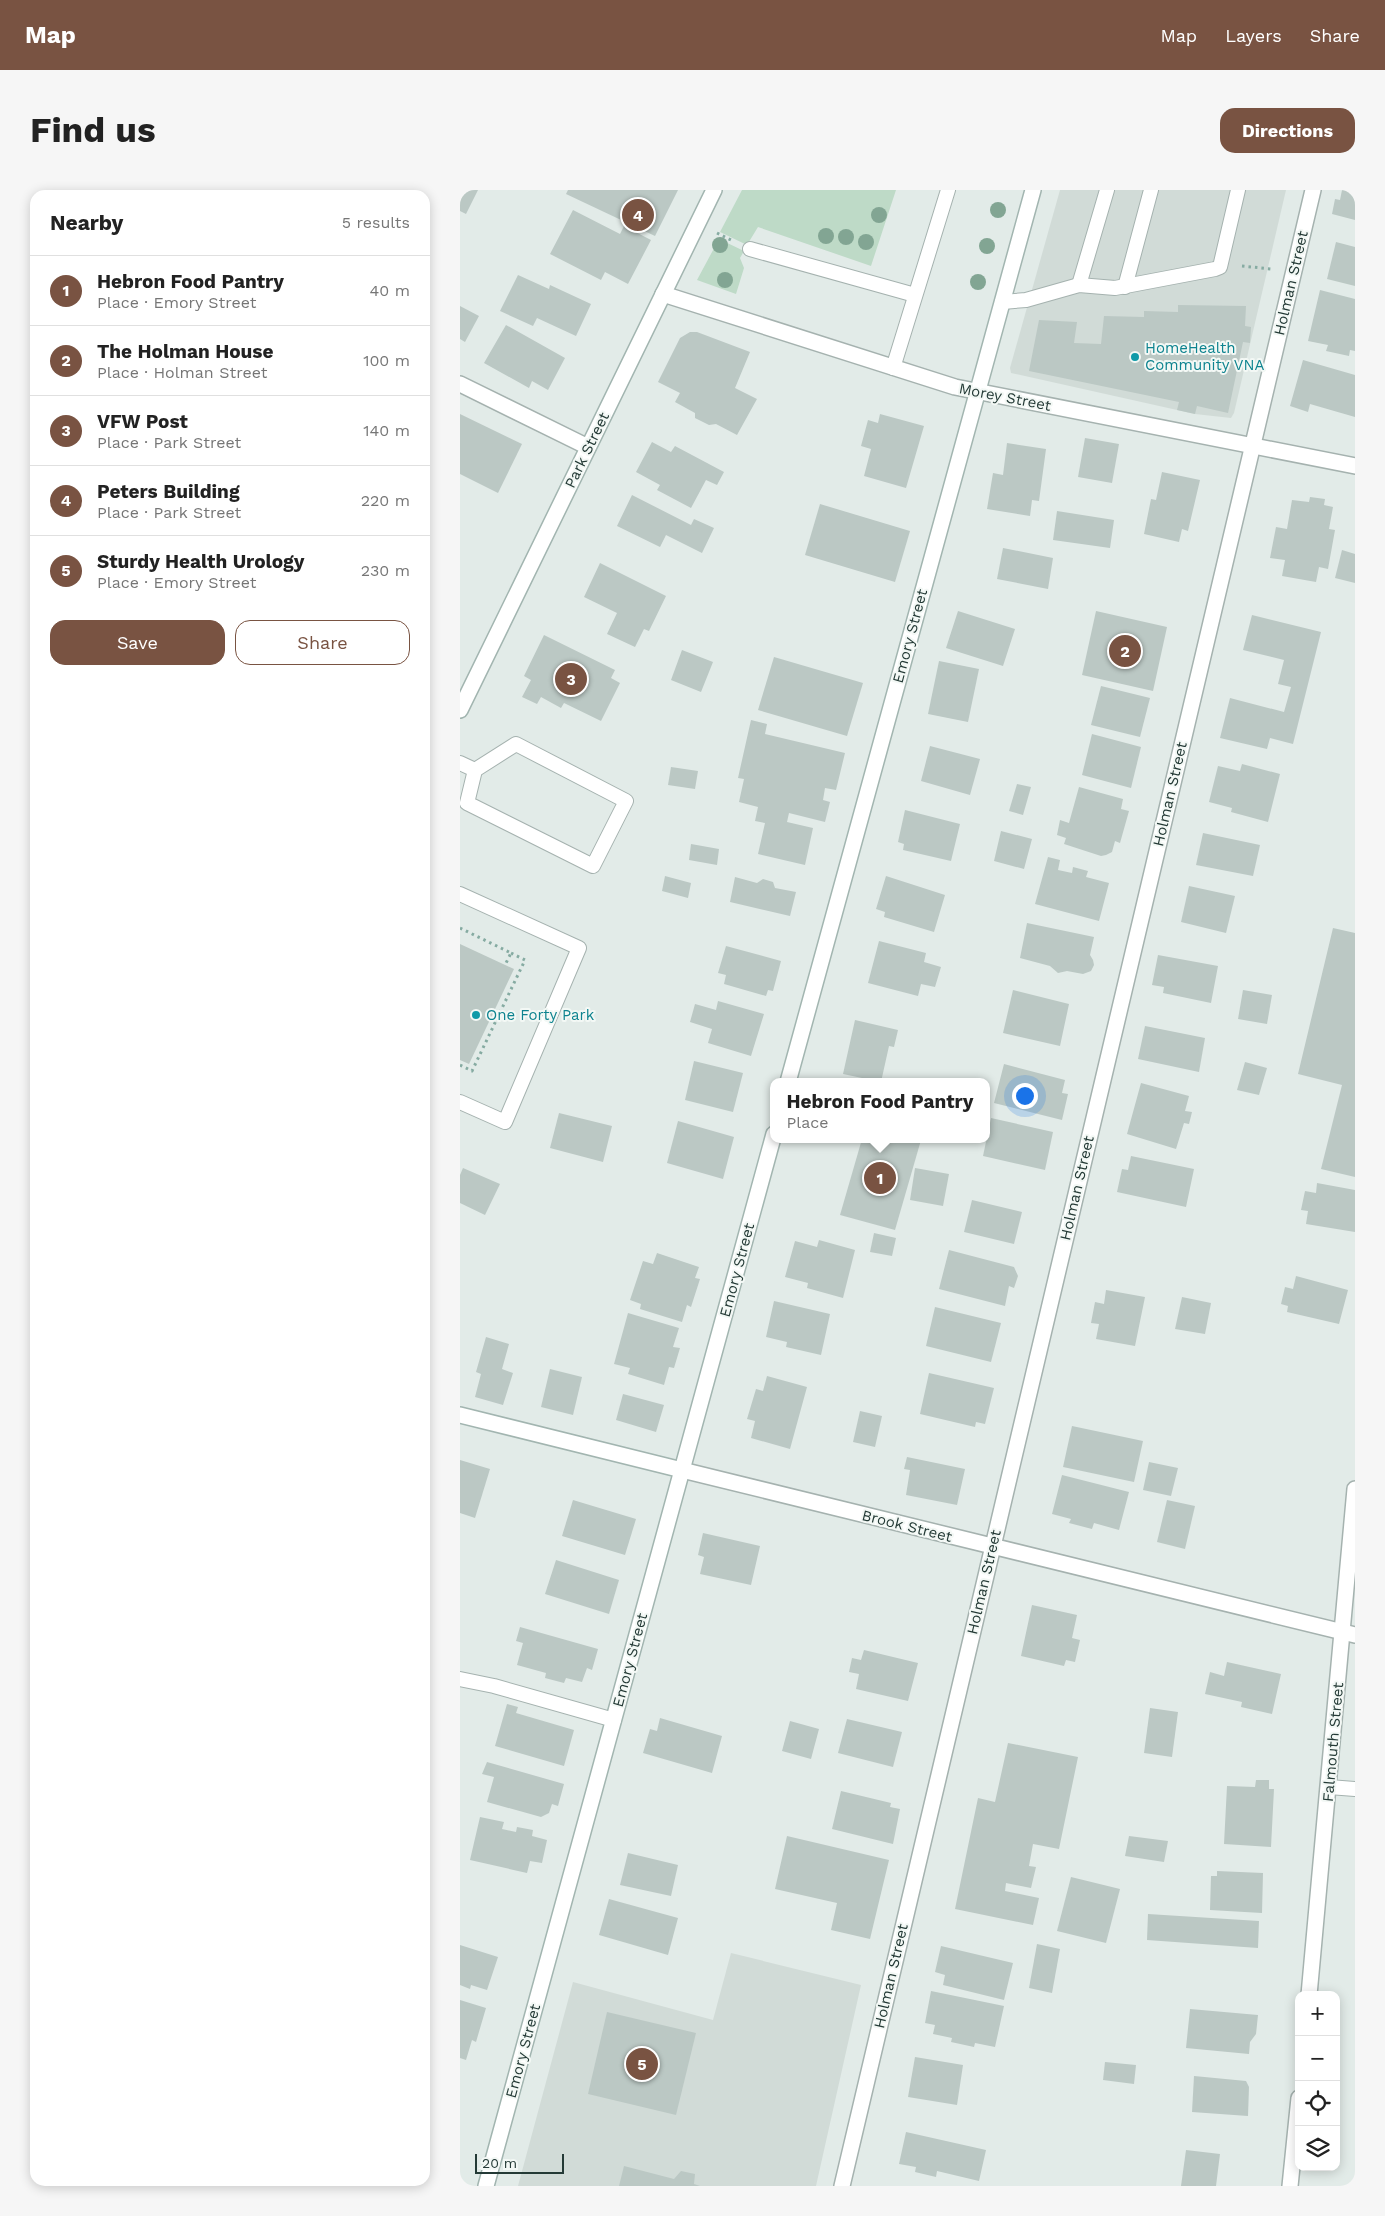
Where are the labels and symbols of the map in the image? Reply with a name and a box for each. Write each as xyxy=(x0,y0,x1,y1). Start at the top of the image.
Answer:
pin: 4 xyxy=(622,196,654,234)
street label: Holman Street xyxy=(1270,228,1312,337)
place label: HomeHealth Community VNA xyxy=(1145,339,1264,374)
marker: HomeHealth Community VNA xyxy=(1129,351,1141,363)
street label: Morey Street xyxy=(957,379,1053,415)
street label: Park Street xyxy=(561,408,613,491)
street label: Emory Street xyxy=(889,586,931,685)
pin: 2 xyxy=(1109,632,1141,670)
pin: 3 xyxy=(555,660,587,698)
street label: Holman Street xyxy=(1149,739,1191,848)
place label: One Forty Park xyxy=(486,1006,595,1024)
marker: One Forty Park xyxy=(470,1009,482,1021)
your location xyxy=(1012,1083,1038,1109)
street label: Holman Street xyxy=(1056,1133,1098,1242)
pin: 1 xyxy=(864,1159,896,1197)
street label: Emory Street xyxy=(716,1220,758,1319)
street label: Brook Street xyxy=(860,1506,955,1546)
street label: Holman Street xyxy=(963,1527,1005,1636)
street label: Emory Street xyxy=(609,1610,651,1709)
street label: Falmouth Street xyxy=(1319,1681,1347,1802)
street label: Holman Street xyxy=(870,1921,912,2030)
street label: Emory Street xyxy=(502,2001,544,2100)
pin: 5 xyxy=(626,2045,658,2083)
scale bar xyxy=(475,2151,564,2174)

